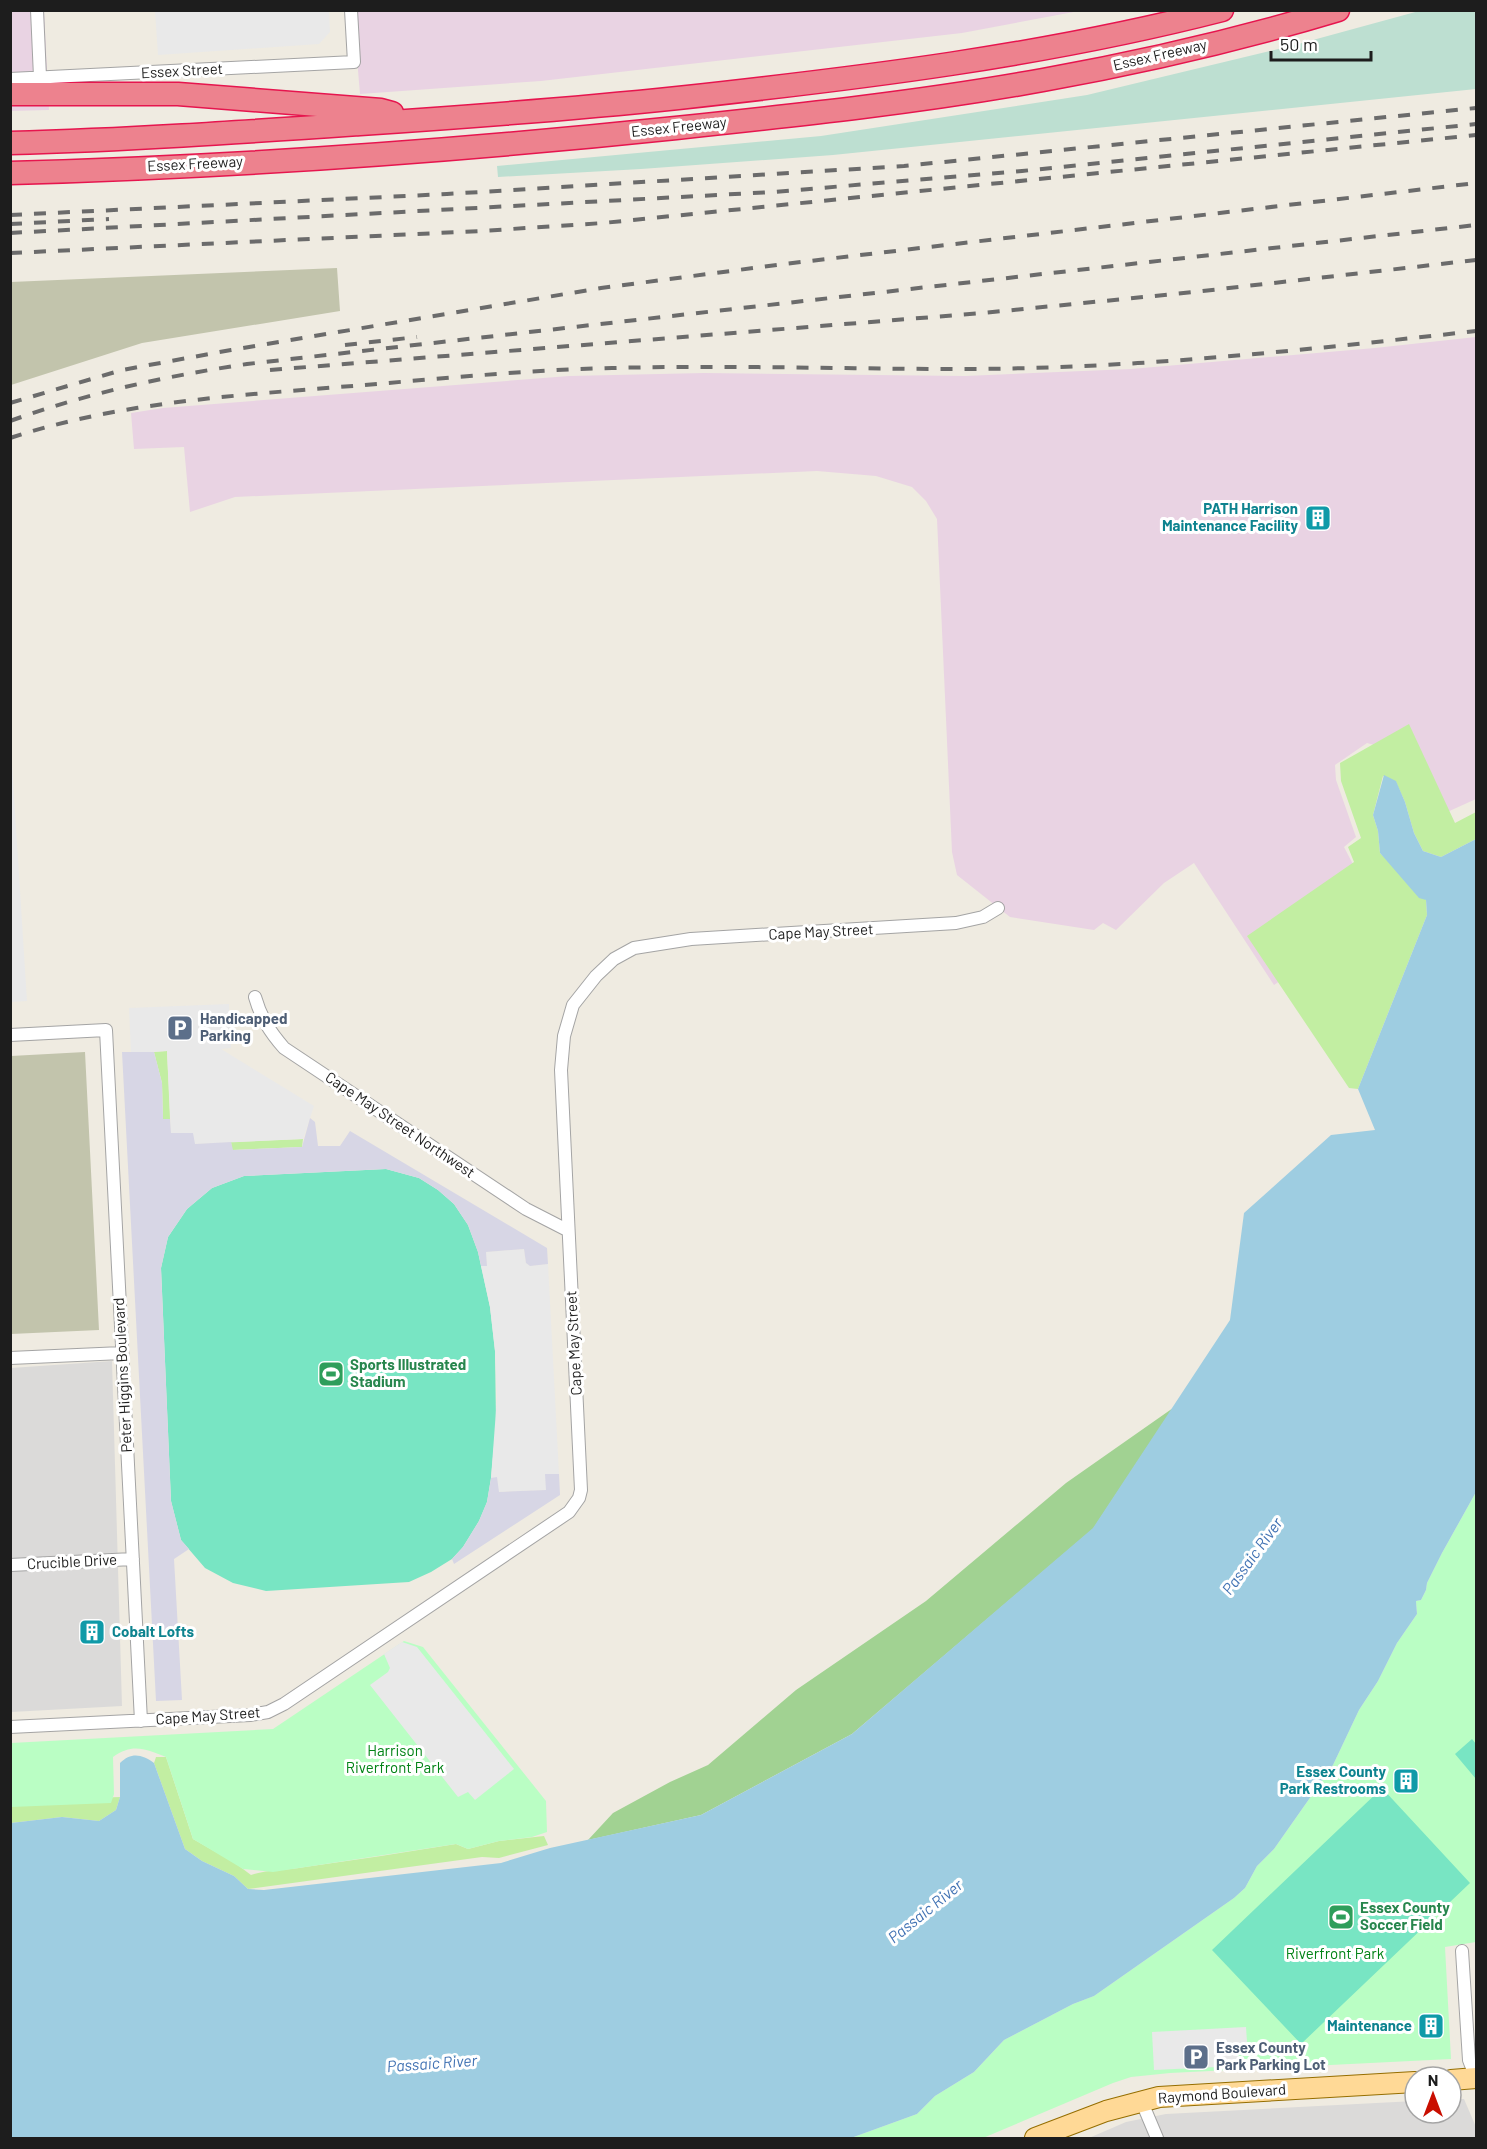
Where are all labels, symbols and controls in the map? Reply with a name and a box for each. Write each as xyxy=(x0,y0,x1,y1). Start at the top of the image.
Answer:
scale bar xyxy=(1271,24,1372,62)
text: 50 m xyxy=(1280,33,1318,55)
street label: Essex Freeway xyxy=(1111,34,1209,74)
street label: Essex Street xyxy=(140,59,223,81)
street label: Essex Freeway xyxy=(630,112,728,140)
street label: Essex Freeway xyxy=(147,152,243,174)
place label: PATH Harrison Maintenance Facility xyxy=(1162,499,1298,534)
building icon: PATH Harrison Maintenance Facility xyxy=(1303,503,1333,533)
street label: Cape May Street xyxy=(768,919,874,943)
place label: Handicapped Parking xyxy=(200,1009,287,1044)
parking icon: Handicapped Parking xyxy=(165,1013,195,1043)
street label: Cape May Street Northwest xyxy=(322,1067,479,1181)
street label: Cape May Street xyxy=(561,1290,585,1396)
street label: Peter Higgins Boulevard xyxy=(109,1297,135,1453)
place label: Sports Illustrated Stadium xyxy=(350,1355,466,1390)
sports icon: Sports Illustrated Stadium xyxy=(316,1359,346,1389)
water label: Passaic River xyxy=(1217,1513,1287,1598)
street label: Crucible Drive xyxy=(26,1550,118,1572)
building icon: Cobalt Lofts xyxy=(77,1617,107,1647)
place label: Cobalt Lofts xyxy=(112,1622,194,1640)
street label: Cape May Street xyxy=(155,1702,261,1728)
park label: Harrison Riverfront Park xyxy=(346,1741,445,1776)
place label: Essex County Park Restrooms xyxy=(1280,1762,1386,1797)
building icon: Essex County Park Restrooms xyxy=(1391,1766,1421,1796)
water label: Passaic River xyxy=(884,1874,967,1946)
place label: Essex County Soccer Field xyxy=(1360,1898,1450,1933)
sports icon: Essex County Soccer Field xyxy=(1326,1902,1356,1932)
park label: Riverfront Park xyxy=(1286,1944,1385,1962)
building icon: Maintenance xyxy=(1416,2011,1446,2041)
place label: Maintenance xyxy=(1327,2016,1412,2034)
place label: Essex County Park Parking Lot xyxy=(1216,2038,1326,2073)
parking icon: Essex County Park Parking Lot xyxy=(1181,2042,1211,2072)
water label: Passaic River xyxy=(386,2050,479,2075)
north arrow xyxy=(1403,2065,1463,2125)
text: N xyxy=(1428,2070,1438,2089)
street label: Raymond Boulevard xyxy=(1157,2080,1287,2106)

